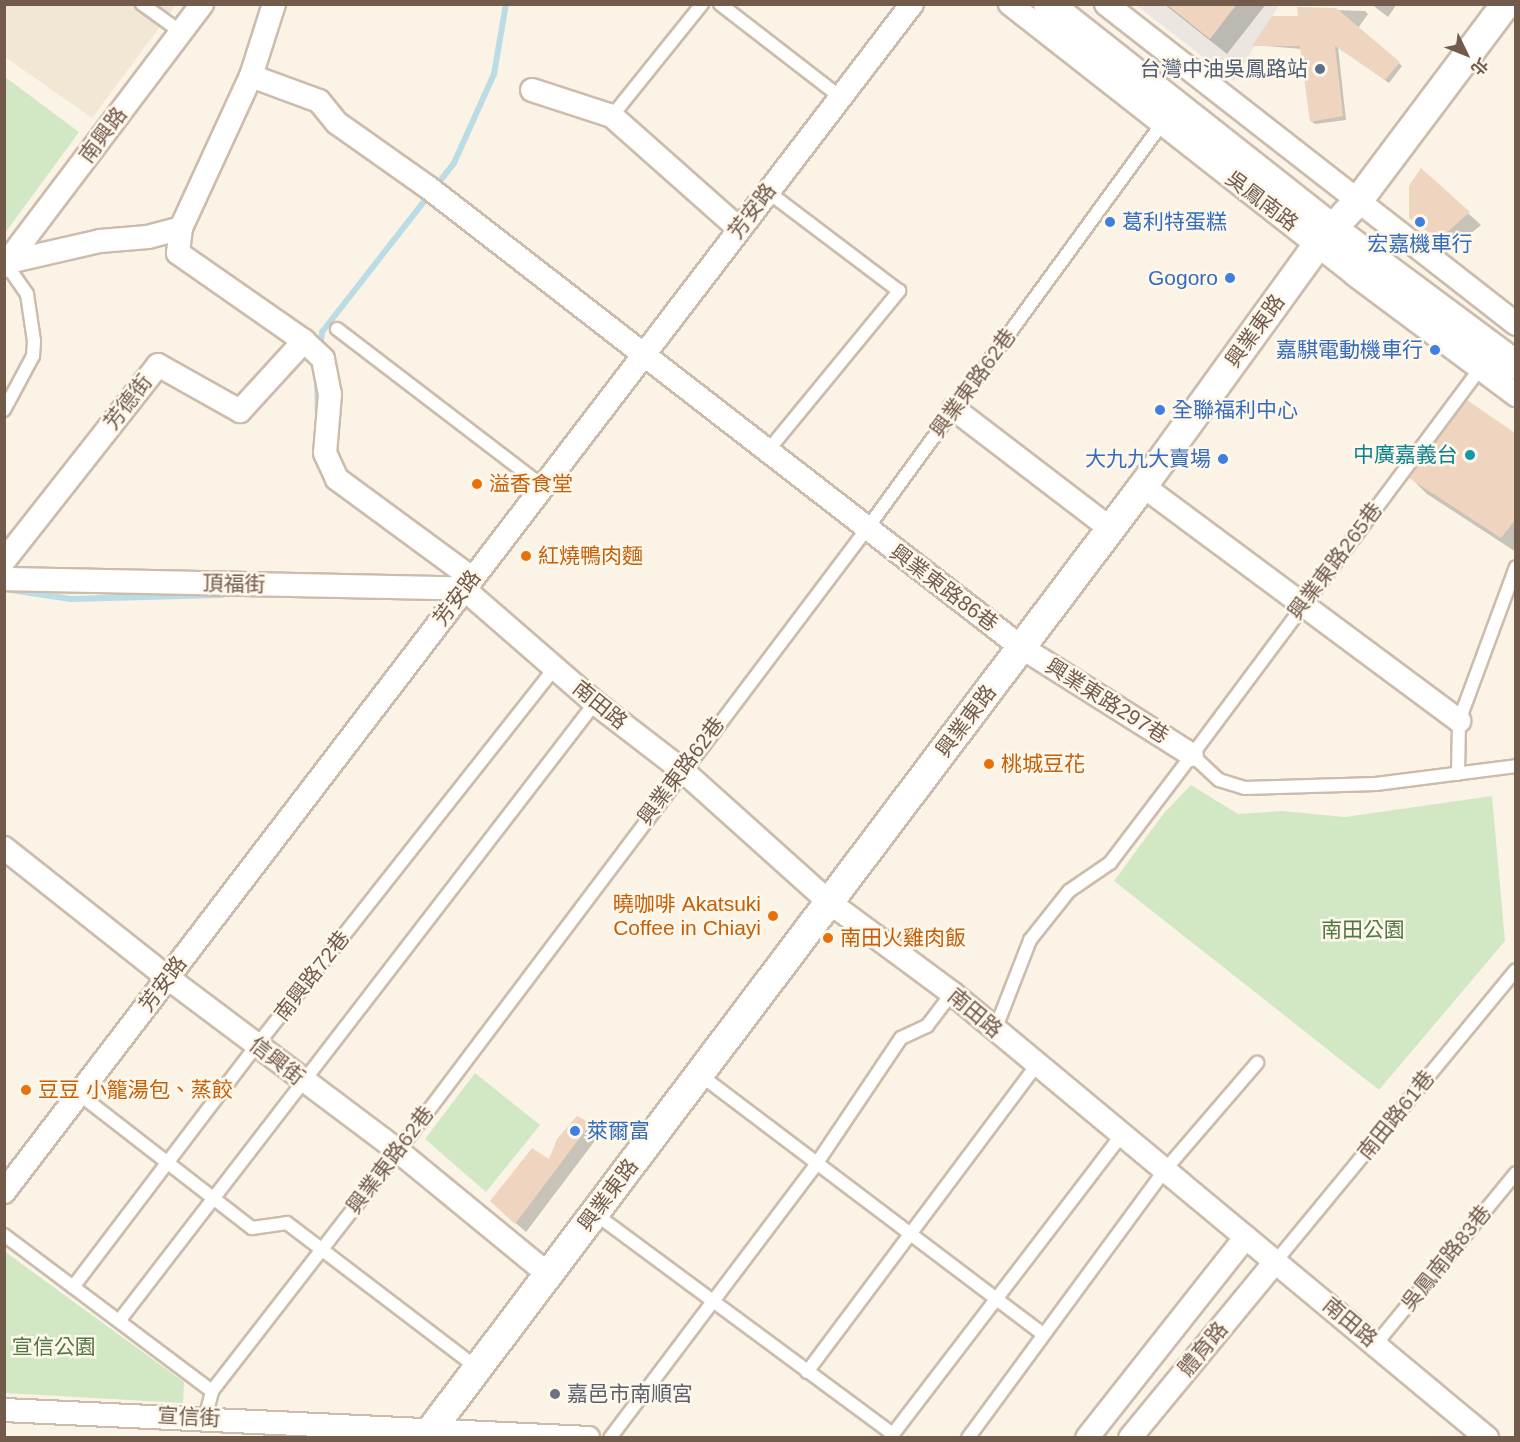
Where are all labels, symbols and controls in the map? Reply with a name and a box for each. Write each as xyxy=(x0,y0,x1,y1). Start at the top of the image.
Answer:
north arrow xyxy=(1436,24,1496,84)
text: 北 xyxy=(1468,55,1491,78)
place label: 台灣中油吳鳳路站 xyxy=(1140,56,1308,82)
marker: 台灣中油吳鳳路站 xyxy=(1313,62,1327,76)
street label: 南興路 xyxy=(74,102,132,168)
street label: 吳鳳南路 xyxy=(1221,166,1303,236)
street label: 芳安路 xyxy=(723,178,781,244)
place label: 葛利特蛋糕 xyxy=(1122,209,1227,235)
marker: 葛利特蛋糕 xyxy=(1103,215,1117,229)
marker: 宏嘉機車行 xyxy=(1413,215,1427,229)
place label: 宏嘉機車行 xyxy=(1368,231,1472,257)
place label: Gogoro xyxy=(1148,265,1218,291)
marker: Gogoro xyxy=(1223,271,1237,285)
street label: 興業東路 xyxy=(1220,290,1290,372)
street label: 興業東路62巷 xyxy=(925,324,1021,442)
place label: 嘉騏電動機車行 xyxy=(1276,337,1423,363)
marker: 嘉騏電動機車行 xyxy=(1428,343,1442,357)
street label: 芳德街 xyxy=(99,369,157,435)
place label: 全聯福利中心 xyxy=(1172,397,1298,423)
marker: 全聯福利中心 xyxy=(1153,403,1167,417)
place label: 中廣嘉義台 xyxy=(1353,442,1458,468)
place label: 大九九大賣場 xyxy=(1085,446,1211,472)
marker: 中廣嘉義台 xyxy=(1463,448,1477,462)
marker: 大九九大賣場 xyxy=(1216,452,1230,466)
place label: 溢香食堂 xyxy=(489,471,573,497)
marker: 溢香食堂 xyxy=(470,477,484,491)
street label: 興業東路265巷 xyxy=(1283,497,1387,625)
street label: 興業東路86巷 xyxy=(885,539,1003,637)
place label: 紅燒鴨肉麵 xyxy=(538,543,643,569)
marker: 紅燒鴨肉麵 xyxy=(519,549,533,563)
street label: 芳安路 xyxy=(428,565,486,631)
street label: 頂福街 xyxy=(202,571,266,597)
street label: 興業東路297巷 xyxy=(1041,653,1173,749)
street label: 南田路 xyxy=(568,675,632,735)
street label: 興業東路 xyxy=(931,680,1001,762)
street label: 興業東路62巷 xyxy=(632,712,730,830)
place label: 桃城豆花 xyxy=(1001,751,1085,777)
marker: 桃城豆花 xyxy=(982,757,996,771)
place label: 曉咖啡 Akatsuki Coffee in Chiayi xyxy=(613,891,761,941)
marker: 曉咖啡 Akatsuki Coffee in Chiayi xyxy=(766,909,780,923)
park label: 南田公園 xyxy=(1321,917,1405,943)
place label: 南田火雞肉飯 xyxy=(840,925,966,951)
street label: 南興路72巷 xyxy=(269,926,355,1026)
marker: 南田火雞肉飯 xyxy=(821,931,835,945)
street label: 芳安路 xyxy=(134,951,192,1017)
street label: 南田路 xyxy=(943,983,1007,1043)
street label: 信興街 xyxy=(244,1032,310,1090)
street label: 南田路61巷 xyxy=(1352,1065,1440,1165)
place label: 豆豆 小籠湯包、蒸餃 xyxy=(38,1077,233,1103)
marker: 豆豆 小籠湯包、蒸餃 xyxy=(19,1083,33,1097)
street label: 興業東路62巷 xyxy=(341,1101,439,1219)
place label: 萊爾富 xyxy=(587,1118,650,1144)
marker: 萊爾富 xyxy=(568,1124,582,1138)
street label: 興業東路 xyxy=(573,1154,643,1236)
street label: 吳鳳南路83巷 xyxy=(1396,1200,1496,1316)
street label: 南田路 xyxy=(1318,1292,1382,1352)
street label: 體育路 xyxy=(1173,1317,1233,1381)
park label: 宣信公園 xyxy=(12,1334,96,1360)
place label: 嘉邑市南順宮 xyxy=(567,1381,693,1407)
marker: 嘉邑市南順宮 xyxy=(548,1387,562,1401)
street label: 宣信街 xyxy=(157,1403,221,1431)

